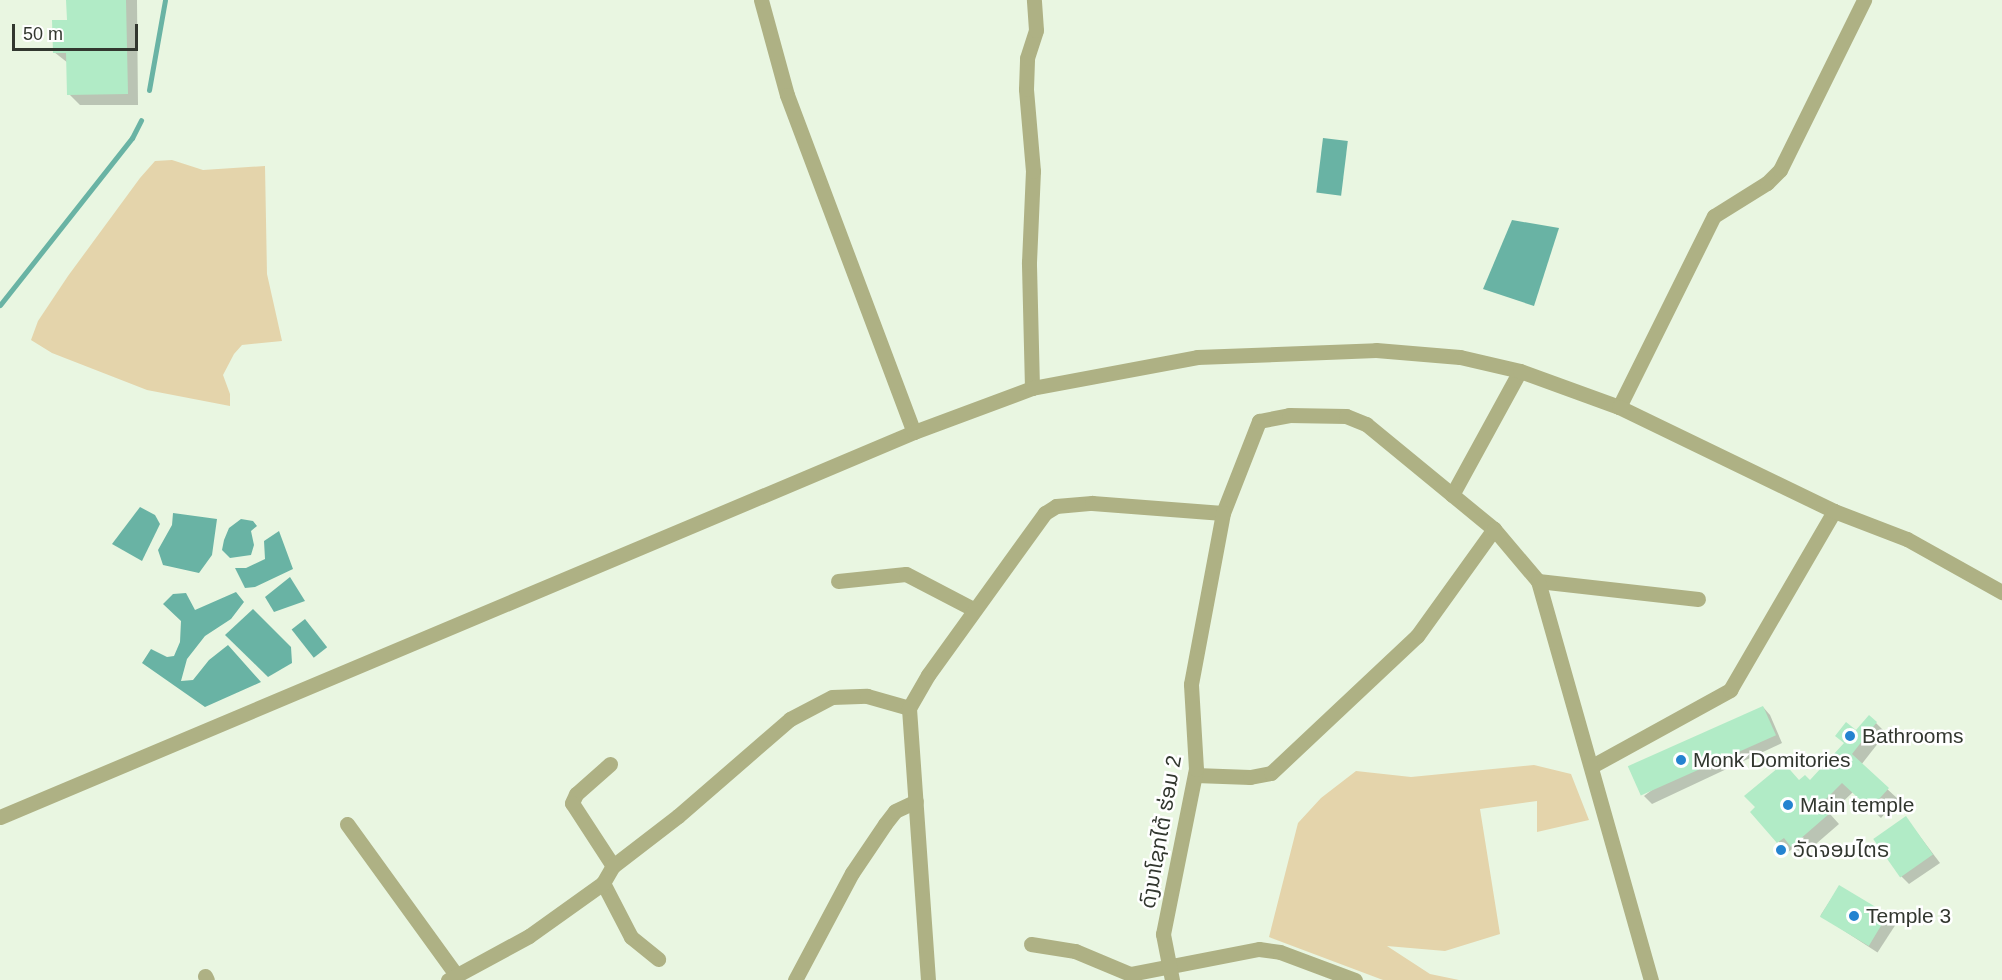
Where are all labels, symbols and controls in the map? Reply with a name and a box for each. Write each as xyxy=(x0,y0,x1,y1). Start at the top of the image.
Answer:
scale bar xyxy=(15,12,141,50)
text: 50 m xyxy=(23,24,63,44)
place label: Bathrooms xyxy=(1862,723,1964,749)
marker: Bathrooms xyxy=(1843,729,1857,743)
place label: Monk Domitories xyxy=(1693,747,1851,773)
street label: ດົງນາໂຊກໄຕ້ ຮ່ອມ 2 xyxy=(1135,753,1187,911)
marker: Monk Domitories xyxy=(1674,753,1688,767)
place label: Main temple xyxy=(1800,792,1914,818)
marker: Main temple xyxy=(1781,798,1795,812)
place label: ວັດຈອມໄຕຣ xyxy=(1793,837,1890,863)
marker: ວັດຈອມໄຕຣ xyxy=(1774,843,1788,857)
place label: Temple 3 xyxy=(1866,903,1951,929)
marker: Temple 3 xyxy=(1847,909,1861,923)

